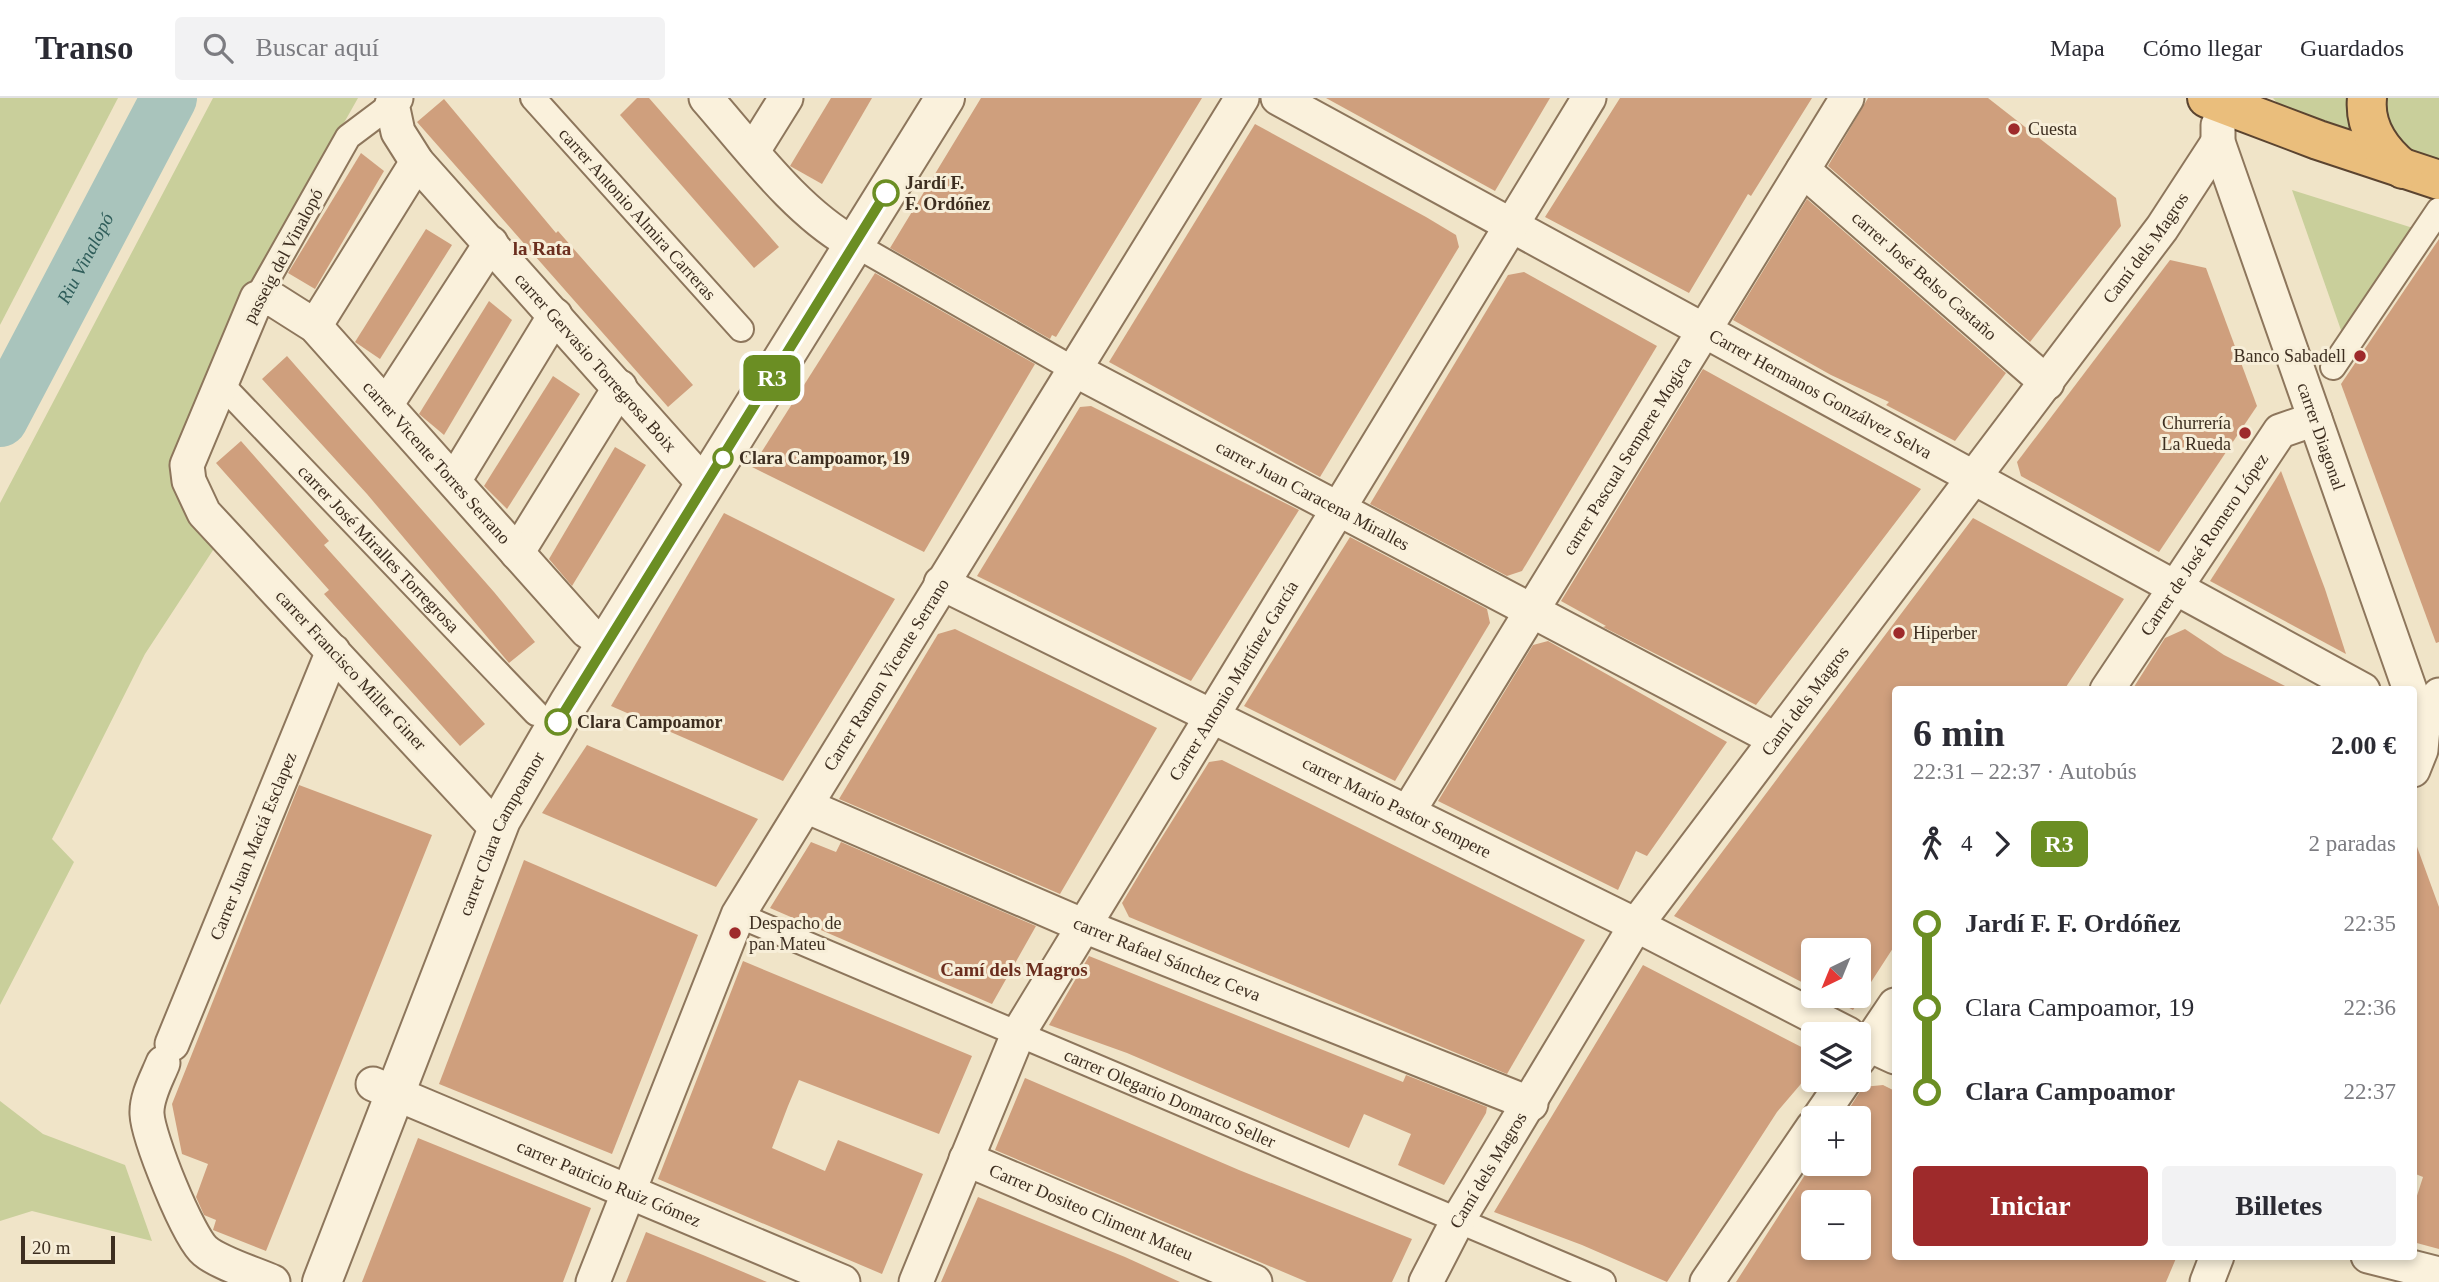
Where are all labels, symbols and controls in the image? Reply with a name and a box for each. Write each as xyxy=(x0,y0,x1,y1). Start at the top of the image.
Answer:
search box xyxy=(175,17,665,80)
icon: search xyxy=(199,29,237,67)
text: Transo xyxy=(35,30,133,66)
text: Buscar aquí xyxy=(255,33,379,62)
text: Mapa xyxy=(2050,35,2105,61)
text: Cómo llegar xyxy=(2143,35,2262,61)
text: Guardados xyxy=(2300,35,2404,61)
place label: Cuesta xyxy=(2028,119,2077,139)
marker: Cuesta xyxy=(2006,121,2022,137)
street label: carrer Antonio Almira Carreras xyxy=(555,124,720,304)
place label: Jardí F. F. Ordóñez xyxy=(905,173,990,214)
marker: Jardí F. F. Ordóñez xyxy=(873,180,899,206)
street label: passeig del Vinalopó xyxy=(239,185,327,327)
street label: Camí dels Magros xyxy=(2099,189,2193,307)
street label: carrer José Belso Castaño xyxy=(1848,207,2001,344)
water label: Riu Vinalopó xyxy=(52,209,118,308)
district label: la Rata xyxy=(513,238,572,259)
street label: carrer Gervasio Torregrosa Boix xyxy=(511,269,681,456)
street label: Carrer Hermanos Gonzálvez Selva xyxy=(1706,325,1935,463)
place label: Banco Sabadell xyxy=(2234,346,2346,366)
marker: Banco Sabadell xyxy=(2352,348,2368,364)
street label: carrer Pascual Sempere Mogica xyxy=(1559,353,1695,559)
line badge: R3 xyxy=(740,355,804,401)
text: R3 xyxy=(757,365,787,391)
street label: carrer Vicente Torres Serrano xyxy=(359,377,515,548)
street label: carrer Diagonal xyxy=(2293,380,2349,493)
place label: Churrería La Rueda xyxy=(2162,413,2231,454)
marker: Churrería La Rueda xyxy=(2237,425,2253,441)
street label: carrer Juan Caracena Miralles xyxy=(1213,436,1413,554)
marker: Clara Campoamor, 19 xyxy=(713,448,733,468)
place label: Clara Campoamor, 19 xyxy=(739,448,910,468)
street label: Carrer de José Romero López xyxy=(2136,449,2272,639)
street label: carrer José Miralles Torregrosa xyxy=(294,461,463,637)
street label: Carrer Ramon Vicente Serrano xyxy=(819,575,953,774)
street label: Carrer Antonio Martínez García xyxy=(1165,577,1302,784)
street label: carrer Francisco Miller Giner xyxy=(272,586,430,754)
place label: Hiperber xyxy=(1913,623,1977,643)
marker: Hiperber xyxy=(1891,625,1907,641)
street label: Camí dels Magros xyxy=(1757,642,1853,760)
marker: Clara Campoamor xyxy=(545,709,571,735)
place label: Clara Campoamor xyxy=(577,712,722,732)
text: 6 min xyxy=(1913,712,2005,754)
text: 2.00 € xyxy=(2331,731,2396,760)
street label: carrer Clara Campoamor xyxy=(455,748,548,919)
street label: Carrer Juan Maciá Esclapez xyxy=(206,749,301,943)
street label: carrer Mario Pastor Sempere xyxy=(1299,752,1494,862)
text: 22:31 – 22:37 · Autobús xyxy=(1913,759,2137,784)
icon: walk xyxy=(1913,825,1951,863)
icon: forward xyxy=(1983,825,2021,863)
text: 4 xyxy=(1961,831,1973,856)
text: R3 xyxy=(2045,831,2074,857)
text: 2 paradas xyxy=(2309,831,2396,856)
text: Jardí F. F. Ordóñez xyxy=(1965,909,2180,938)
text: 22:35 xyxy=(2344,911,2396,936)
place label: Despacho de pan Mateu xyxy=(749,913,841,954)
street label: carrer Rafael Sánchez Ceva xyxy=(1070,913,1263,1005)
marker: Despacho de pan Mateu xyxy=(727,925,743,941)
north arrow xyxy=(1801,938,1871,1008)
map controls xyxy=(1801,938,1871,1260)
district label: Camí dels Magros xyxy=(940,959,1088,980)
text: Clara Campoamor, 19 xyxy=(1965,993,2194,1022)
text: 22:36 xyxy=(2344,995,2396,1020)
button: layers xyxy=(1801,1022,1871,1092)
street label: carrer Olegario Domarco Seller xyxy=(1061,1045,1278,1152)
text: Clara Campoamor xyxy=(1965,1077,2175,1106)
text: 22:37 xyxy=(2344,1079,2396,1104)
button: + xyxy=(1801,1106,1871,1176)
street label: Camí dels Magros xyxy=(1446,1108,1531,1232)
street label: carrer Patricio Ruiz Gómez xyxy=(514,1136,704,1231)
street label: Carrer Dositeo Climent Mateu xyxy=(986,1160,1196,1264)
button: Iniciar xyxy=(1913,1166,2148,1246)
button: Billetes xyxy=(2162,1166,2396,1246)
button: − xyxy=(1801,1190,1871,1260)
scale bar xyxy=(21,1233,116,1265)
text: 20 m xyxy=(32,1237,71,1258)

